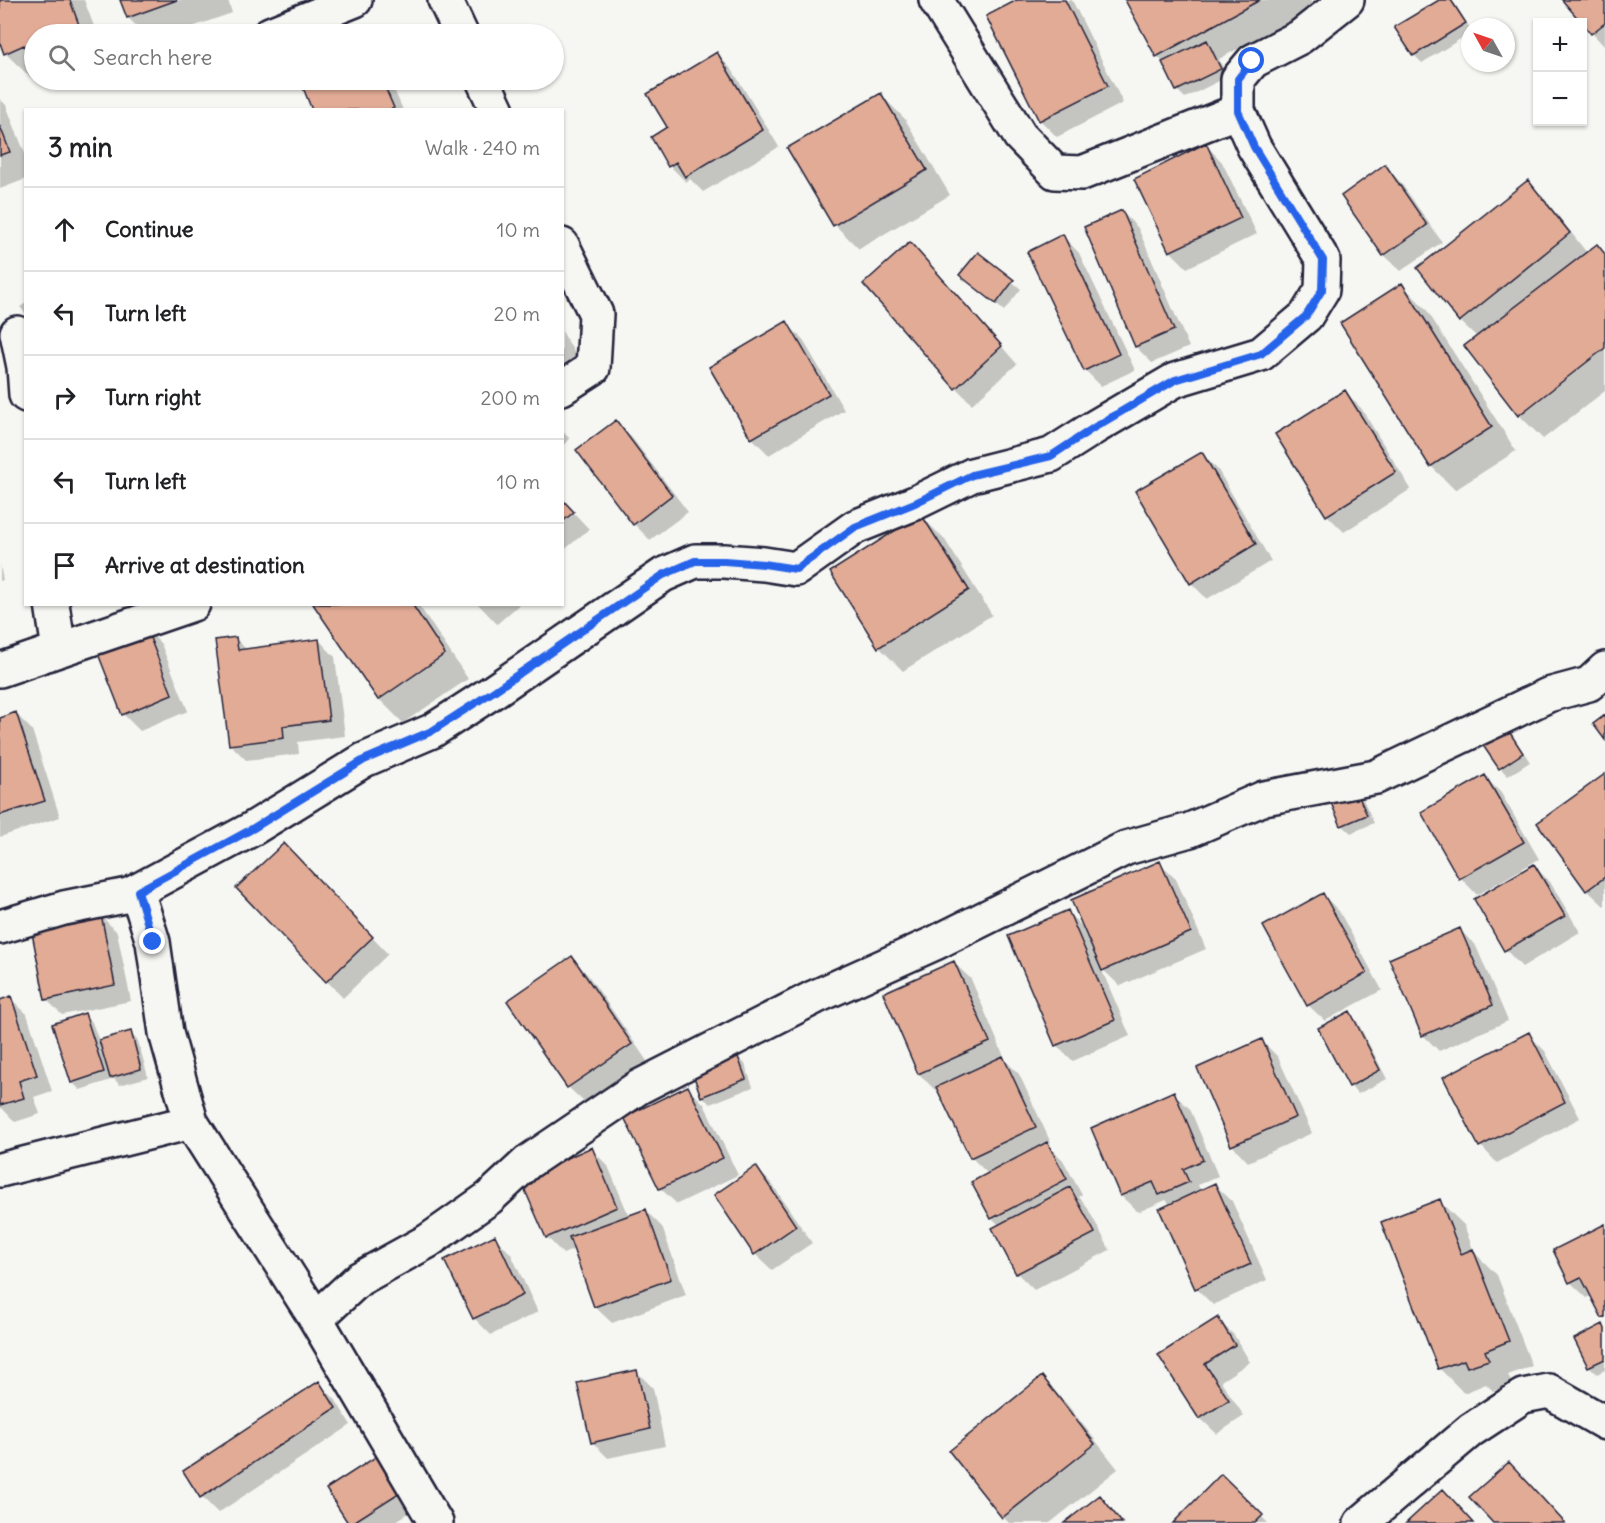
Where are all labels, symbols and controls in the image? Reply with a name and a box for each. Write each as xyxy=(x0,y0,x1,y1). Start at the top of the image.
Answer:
north arrow xyxy=(1461,18,1515,72)
map controls xyxy=(1533,18,1587,126)
button: + xyxy=(1533,18,1587,72)
search box xyxy=(24,24,564,90)
icon: search xyxy=(45,41,78,74)
text: Search here xyxy=(93,43,212,71)
route start xyxy=(1238,47,1264,73)
button: − xyxy=(1533,72,1587,126)
text: 3 min xyxy=(48,131,113,164)
text: Walk · 240 m xyxy=(425,135,540,160)
icon: ahead xyxy=(48,213,81,246)
text: Continue xyxy=(105,215,194,243)
text: 10 m xyxy=(497,217,540,242)
icon: left xyxy=(48,297,81,330)
text: Turn left xyxy=(105,299,186,327)
text: 20 m xyxy=(494,301,540,326)
icon: right xyxy=(48,381,81,414)
text: Turn right xyxy=(105,383,201,411)
text: 200 m xyxy=(480,385,540,410)
icon: left xyxy=(48,465,81,498)
text: Turn left xyxy=(105,467,186,495)
text: 10 m xyxy=(497,469,540,494)
icon: arrive xyxy=(48,549,81,582)
text: Arrive at destination xyxy=(105,551,305,579)
route end xyxy=(139,928,165,954)

